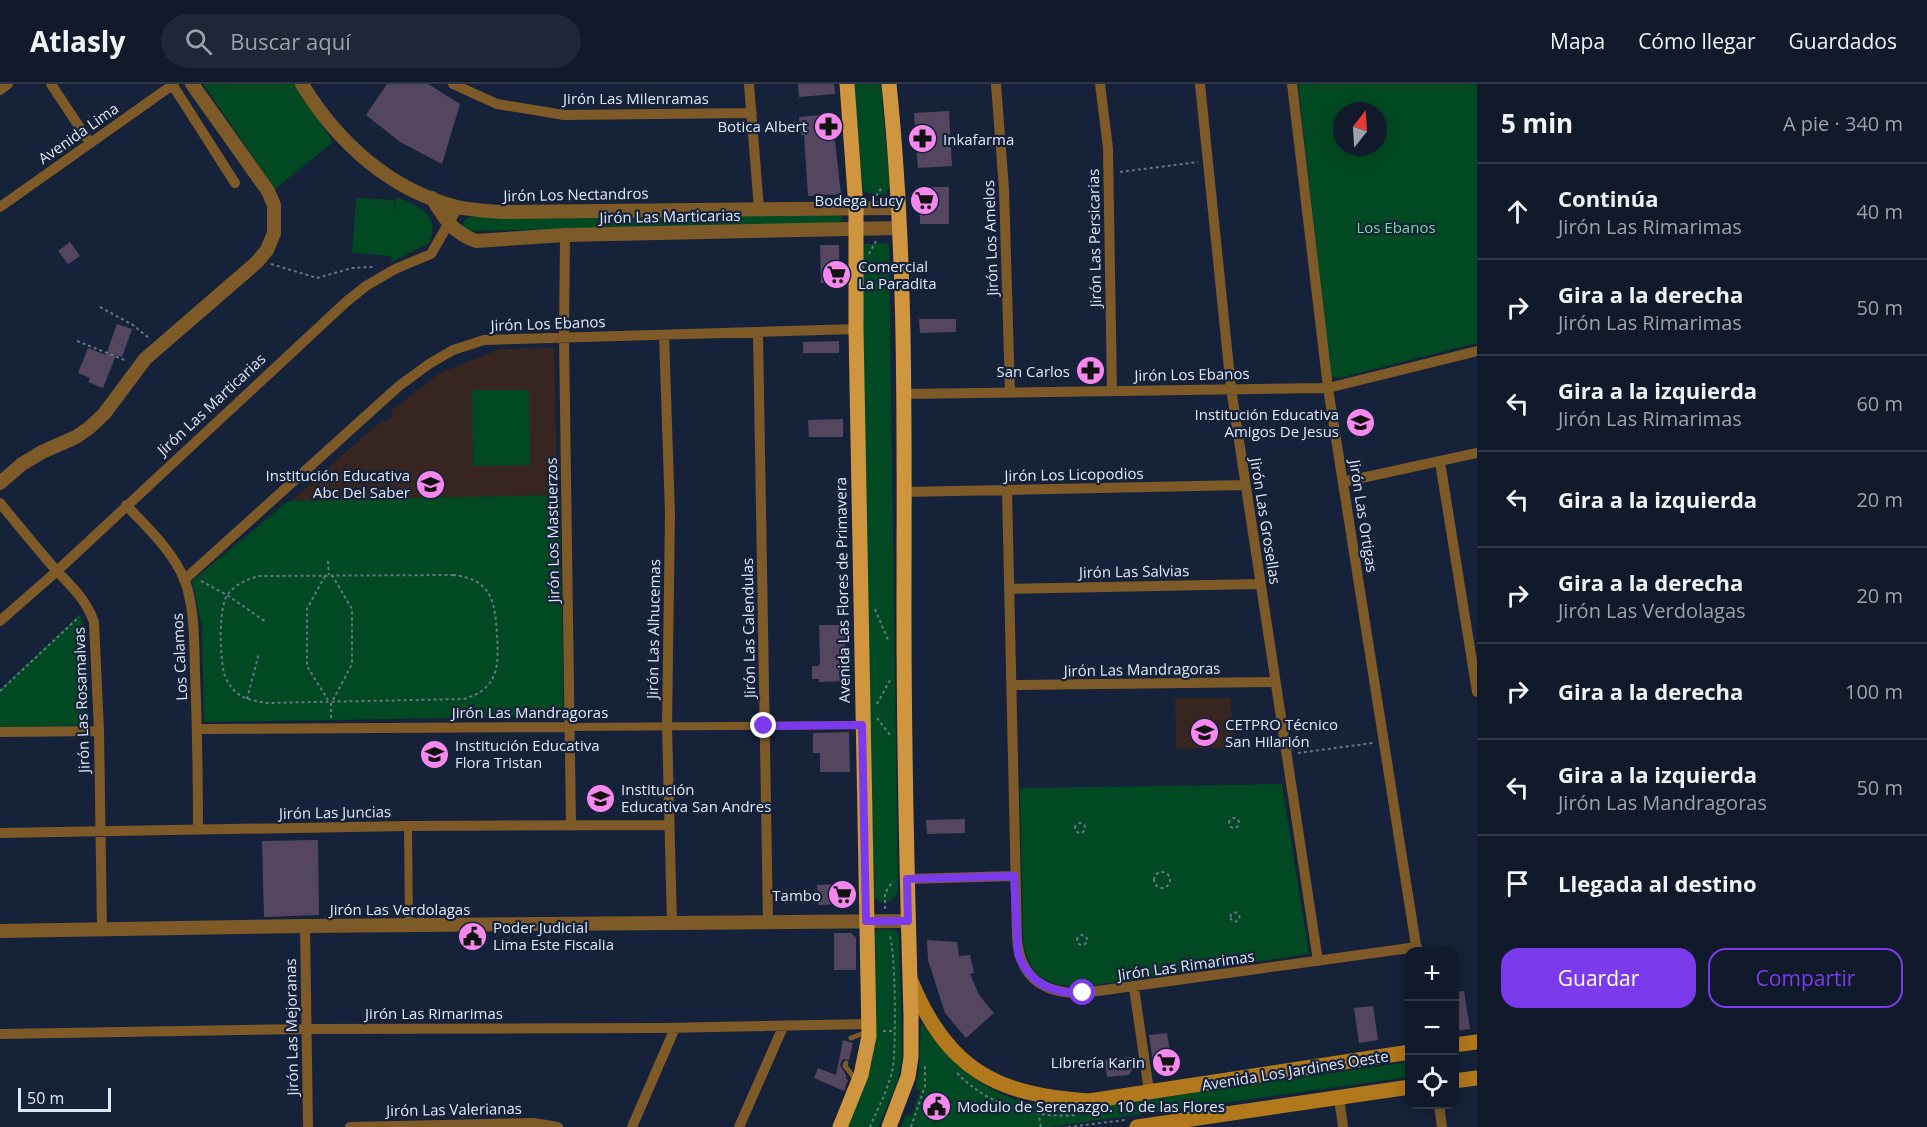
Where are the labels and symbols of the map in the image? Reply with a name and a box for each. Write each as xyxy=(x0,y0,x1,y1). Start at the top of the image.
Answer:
street label: Jirón Las Milenramas xyxy=(561,88,709,108)
street label: Avenida Lima xyxy=(34,98,122,168)
north arrow xyxy=(1333,102,1387,156)
pharmacy icon: Botica Albert xyxy=(812,110,844,142)
place label: Botica Albert xyxy=(717,116,807,136)
pharmacy icon: Inkafarma xyxy=(906,123,938,155)
place label: Inkafarma xyxy=(943,129,1014,149)
street label: Jirón Las Persicarias xyxy=(1083,168,1105,310)
street label: Jirón Los Amelos xyxy=(978,180,1002,298)
street label: Jirón Los Nectandros xyxy=(501,183,649,205)
supermarket icon: Bodega Lucy xyxy=(908,184,940,216)
place label: Bodega Lucy xyxy=(815,190,903,210)
street label: Jirón Las Marticarias xyxy=(597,205,741,227)
park label: Los Ebanos xyxy=(1356,217,1436,237)
place label: Comercial La Paradita xyxy=(858,256,937,293)
supermarket icon: Comercial La Paradita xyxy=(821,259,853,291)
street label: Jirón Los Ebanos xyxy=(488,311,606,335)
street label: Jirón Las Marticarias xyxy=(151,349,269,461)
pharmacy icon: San Carlos xyxy=(1075,355,1107,387)
place label: San Carlos xyxy=(996,361,1070,381)
street label: Jirón Los Ebanos xyxy=(1132,363,1250,385)
place label: Institución Educativa Amigos De Jesus xyxy=(1195,404,1339,441)
school or university icon: Institución Educativa Amigos De Jesus xyxy=(1344,407,1376,439)
street label: Jirón Las Grosellas xyxy=(1246,454,1286,586)
street label: Jirón Las Ortigas xyxy=(1345,456,1383,574)
street label: Jirón Los Mastuerzos xyxy=(541,457,563,605)
street label: Jirón Los Licopodios xyxy=(1002,463,1144,485)
place label: Institución Educativa Abc Del Saber xyxy=(266,465,410,502)
school or university icon: Institución Educativa Abc Del Saber xyxy=(415,468,447,500)
street label: Avenida Las Flores de Primavera xyxy=(830,477,854,703)
street label: Jirón Las Calendulas xyxy=(737,558,759,700)
street label: Jirón Las Alhucemas xyxy=(642,559,664,701)
street label: Jirón Las Salvias xyxy=(1077,560,1189,582)
street label: Los Calamos xyxy=(167,613,191,701)
street label: Jirón Las Rosamalvas xyxy=(68,627,94,775)
street label: Jirón Las Mandragoras xyxy=(1061,658,1221,680)
street label: Jirón Las Mandragoras xyxy=(450,702,608,722)
route end xyxy=(750,712,776,738)
place label: CETPRO Técnico San Hilarión xyxy=(1225,714,1338,751)
school or university icon: CETPRO Técnico San Hilarión xyxy=(1188,717,1220,749)
place label: Institución Educativa Flora Tristan xyxy=(455,735,600,772)
school or university icon: Institución Educativa Flora Tristan xyxy=(418,738,450,770)
place label: Institución Educativa San Andres xyxy=(621,779,771,816)
school or university icon: Institución Educativa San Andres xyxy=(584,782,616,814)
street label: Jirón Las Juncias xyxy=(277,801,391,823)
supermarket icon: Tambo xyxy=(826,879,858,911)
place label: Tambo xyxy=(772,885,821,905)
street label: Jirón Las Verdolagas xyxy=(328,899,470,919)
place label: Poder Judicial Lima Este Fiscalia xyxy=(493,917,614,954)
public building icon: Poder Judicial Lima Este Fiscalia xyxy=(456,920,488,952)
street label: Jirón Las Rimarimas xyxy=(1114,946,1256,985)
street label: Jirón Las Mejoranas xyxy=(280,958,302,1098)
route start xyxy=(1069,979,1095,1005)
street label: Jirón Las Rimarimas xyxy=(363,1003,503,1023)
street label: Avenida Los Jardines Oeste xyxy=(1200,1045,1390,1095)
supermarket icon: Librería Karin xyxy=(1150,1046,1182,1078)
place label: Librería Karin xyxy=(1051,1052,1145,1072)
scale bar xyxy=(18,1085,111,1112)
public building icon: Modulo de Serenazgo. 10 de las Flores xyxy=(920,1090,952,1122)
place label: Modulo de Serenazgo. 10 de las Flores xyxy=(957,1096,1225,1116)
street label: Jirón Las Valerianas xyxy=(384,1098,522,1120)

